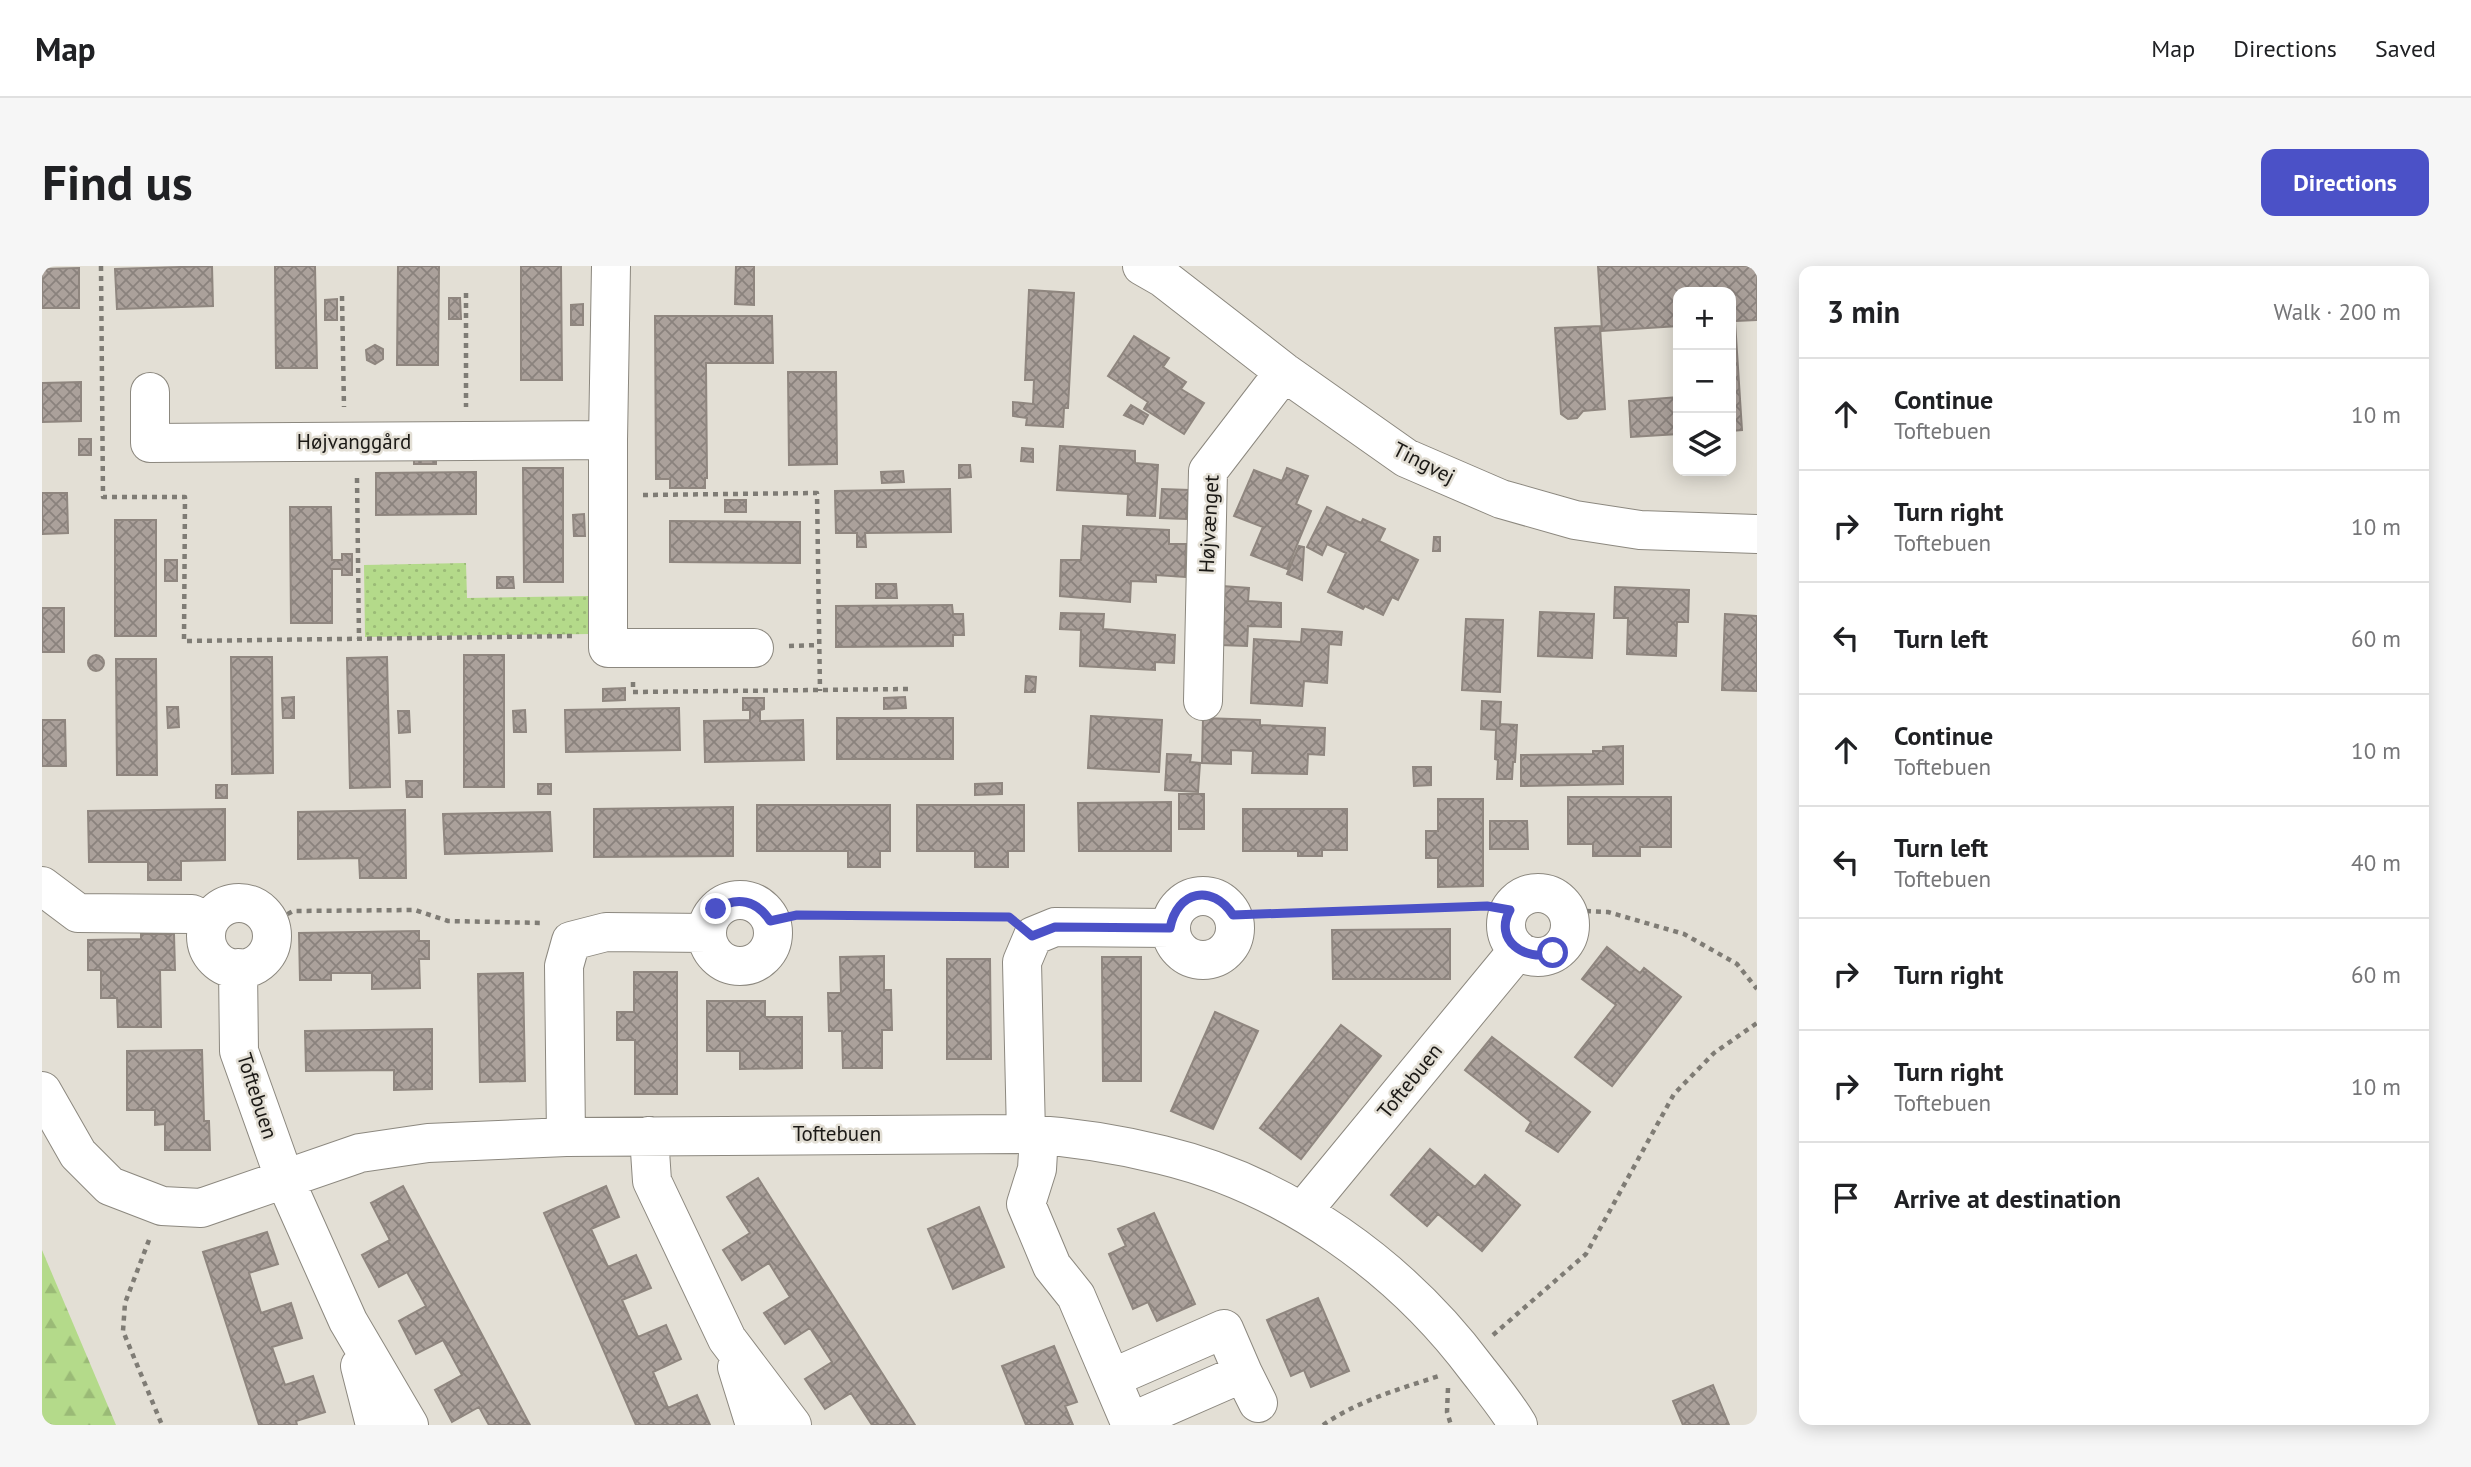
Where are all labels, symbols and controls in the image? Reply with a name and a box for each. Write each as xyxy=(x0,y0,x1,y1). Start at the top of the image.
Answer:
text: Map xyxy=(35,27,96,70)
text: Map xyxy=(2151,33,2195,64)
text: Directions xyxy=(2233,33,2337,64)
text: Saved xyxy=(2375,33,2436,64)
button: Directions xyxy=(2261,149,2429,216)
text: Find us xyxy=(42,150,193,214)
map controls xyxy=(1673,287,1736,476)
button: + xyxy=(1673,287,1736,350)
text: 3 min xyxy=(1827,292,1900,331)
text: Walk · 200 m xyxy=(2274,297,2401,326)
button: − xyxy=(1673,350,1736,413)
text: Continue xyxy=(1894,383,1993,416)
icon: ahead xyxy=(1827,395,1865,433)
text: 10 m xyxy=(2351,400,2401,429)
button: layers xyxy=(1673,413,1736,476)
text: Toftebuen xyxy=(1894,416,1991,445)
street label: Højvanggård xyxy=(297,428,411,455)
street label: Tingvej xyxy=(1389,435,1460,490)
street label: Højvænget xyxy=(1192,474,1225,574)
text: Turn right xyxy=(1894,495,2003,528)
icon: right xyxy=(1827,507,1865,545)
text: 10 m xyxy=(2351,512,2401,541)
text: Toftebuen xyxy=(1894,528,1991,557)
icon: left xyxy=(1827,619,1865,657)
text: Turn left xyxy=(1894,622,1988,655)
text: 60 m xyxy=(2351,624,2401,653)
text: Continue xyxy=(1894,719,1993,752)
icon: ahead xyxy=(1827,731,1865,769)
text: 10 m xyxy=(2351,736,2401,765)
text: Toftebuen xyxy=(1894,752,1991,781)
text: Turn left xyxy=(1894,831,1988,864)
icon: left xyxy=(1827,843,1865,881)
text: 40 m xyxy=(2351,848,2401,877)
text: Toftebuen xyxy=(1894,864,1991,893)
route end xyxy=(700,893,731,924)
route start xyxy=(1537,937,1568,968)
icon: right xyxy=(1827,955,1865,993)
text: Turn right xyxy=(1894,958,2003,991)
text: 60 m xyxy=(2351,960,2401,989)
street label: Toftebuen xyxy=(1371,1038,1448,1124)
street label: Toftebuen xyxy=(231,1049,284,1142)
text: Turn right xyxy=(1894,1055,2003,1088)
icon: right xyxy=(1827,1067,1865,1105)
text: 10 m xyxy=(2351,1072,2401,1101)
text: Toftebuen xyxy=(1894,1088,1991,1117)
street label: Toftebuen xyxy=(793,1120,881,1147)
icon: arrive xyxy=(1827,1179,1865,1217)
text: Arrive at destination xyxy=(1894,1182,2121,1215)

